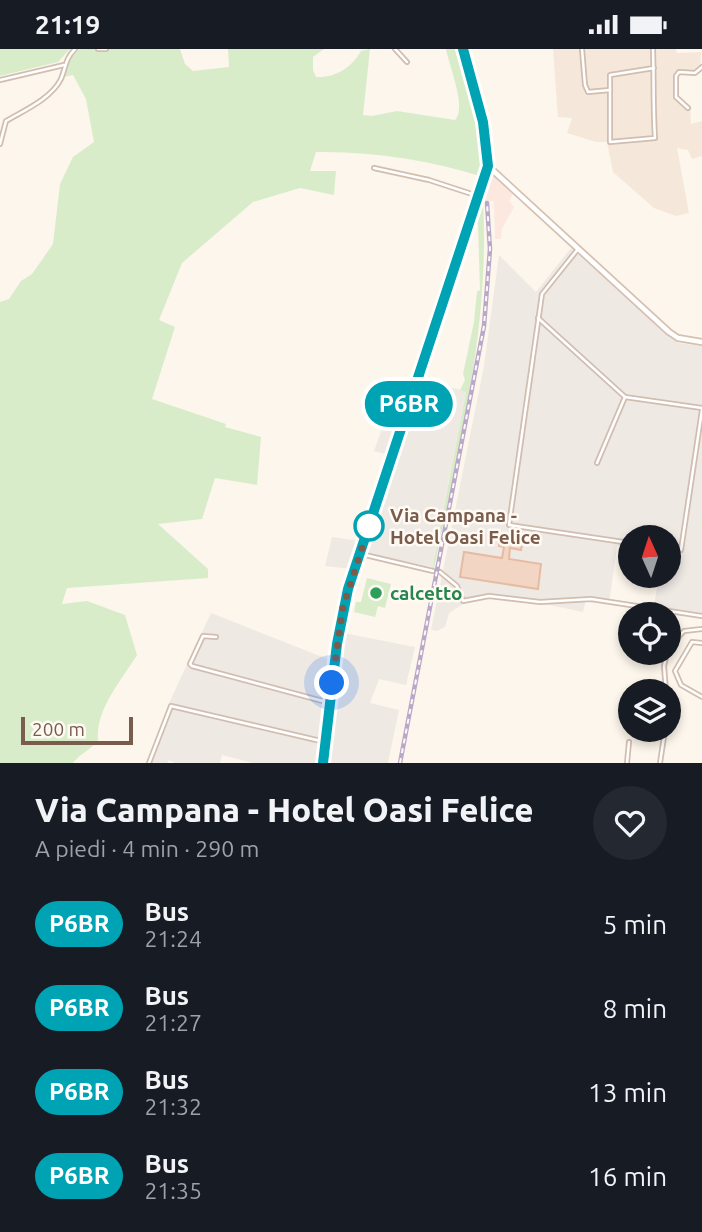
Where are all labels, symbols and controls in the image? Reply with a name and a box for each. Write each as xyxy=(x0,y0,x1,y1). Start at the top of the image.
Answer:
text: 21:19 xyxy=(35,10,100,39)
line badge: P6BR xyxy=(360,381,458,427)
text: P6BR xyxy=(379,390,439,417)
place label: Via Campana - Hotel Oasi Felice xyxy=(390,504,541,548)
marker: Via Campana - Hotel Oasi Felice xyxy=(354,511,384,541)
north arrow xyxy=(618,525,681,588)
map controls xyxy=(618,525,681,742)
place label: calcetto xyxy=(390,582,462,604)
marker: calcetto xyxy=(368,585,384,601)
button: locate xyxy=(618,602,681,665)
your location xyxy=(314,665,349,700)
button: layers xyxy=(618,679,681,742)
scale bar xyxy=(21,714,133,746)
text: 200 m xyxy=(32,718,85,740)
button: heart xyxy=(593,786,667,860)
text: Via Campana - Hotel Oasi Felice xyxy=(35,791,533,828)
text: A piedi · 4 min · 290 m xyxy=(35,836,259,861)
text: Bus xyxy=(144,897,189,926)
text: P6BR xyxy=(49,910,109,937)
text: 5 min xyxy=(603,910,667,939)
text: 21:24 xyxy=(144,926,202,951)
text: Bus xyxy=(144,981,189,1010)
text: P6BR xyxy=(49,994,109,1021)
text: 8 min xyxy=(603,994,667,1023)
text: 21:27 xyxy=(144,1010,202,1035)
text: Bus xyxy=(144,1065,189,1094)
text: P6BR xyxy=(49,1078,109,1105)
text: 13 min xyxy=(588,1078,667,1107)
text: 21:32 xyxy=(144,1094,202,1119)
text: Bus xyxy=(144,1149,189,1178)
text: P6BR xyxy=(49,1162,109,1189)
text: 16 min xyxy=(588,1162,667,1191)
text: 21:35 xyxy=(144,1178,202,1203)

